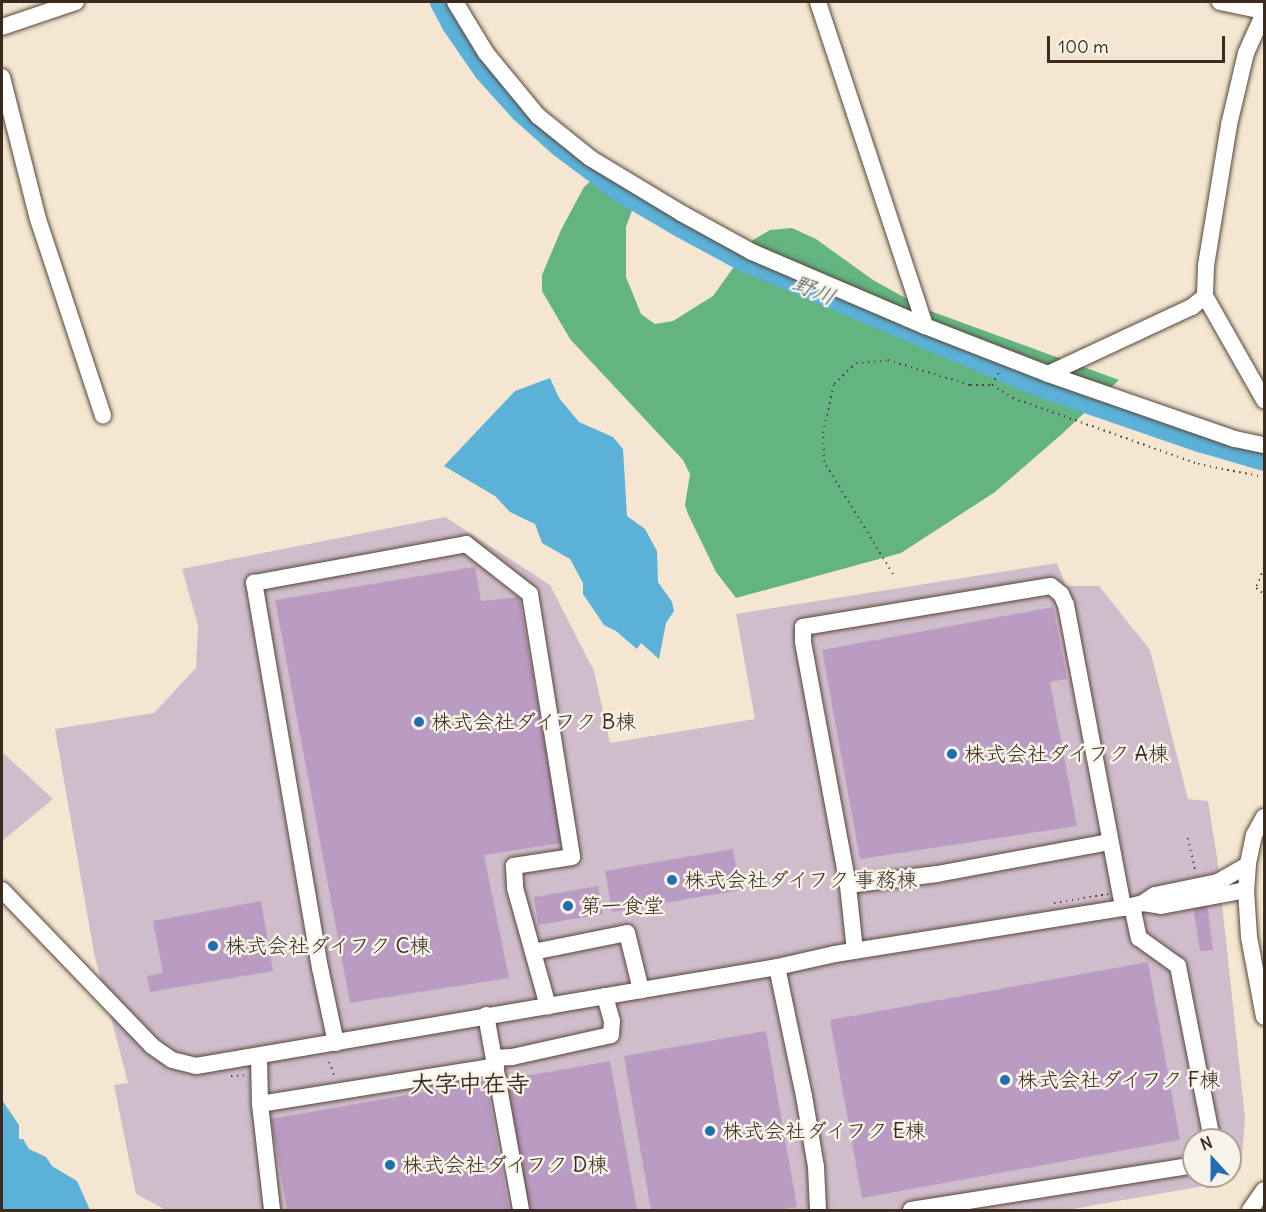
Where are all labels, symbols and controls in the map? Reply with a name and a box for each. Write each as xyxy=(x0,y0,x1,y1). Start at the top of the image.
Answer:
scale bar xyxy=(1050,24,1228,62)
text: 100 m xyxy=(1058,35,1109,58)
water label: 野川 xyxy=(789,269,839,311)
place label: 株式会社ダイフク B棟 xyxy=(431,709,639,735)
marker: 株式会社ダイフク B棟 xyxy=(412,715,426,729)
place label: 株式会社ダイフク A棟 xyxy=(964,741,1171,767)
marker: 株式会社ダイフク A棟 xyxy=(945,747,959,761)
place label: 株式会社ダイフク 事務棟 xyxy=(684,867,920,893)
marker: 株式会社ダイフク 事務棟 xyxy=(665,873,679,887)
place label: 第一食堂 xyxy=(580,893,664,919)
marker: 第一食堂 xyxy=(561,899,575,913)
place label: 株式会社ダイフク C棟 xyxy=(225,933,433,959)
marker: 株式会社ダイフク C棟 xyxy=(206,939,220,953)
place label: 株式会社ダイフク F棟 xyxy=(1017,1067,1223,1093)
district label: 大字中在寺 xyxy=(410,1070,530,1098)
marker: 株式会社ダイフク F棟 xyxy=(998,1073,1012,1087)
place label: 株式会社ダイフク E棟 xyxy=(722,1118,928,1144)
marker: 株式会社ダイフク E棟 xyxy=(703,1124,717,1138)
north arrow xyxy=(1182,1128,1242,1188)
text: N xyxy=(1198,1132,1215,1154)
place label: 株式会社ダイフク D棟 xyxy=(402,1152,611,1178)
marker: 株式会社ダイフク D棟 xyxy=(383,1158,397,1172)

